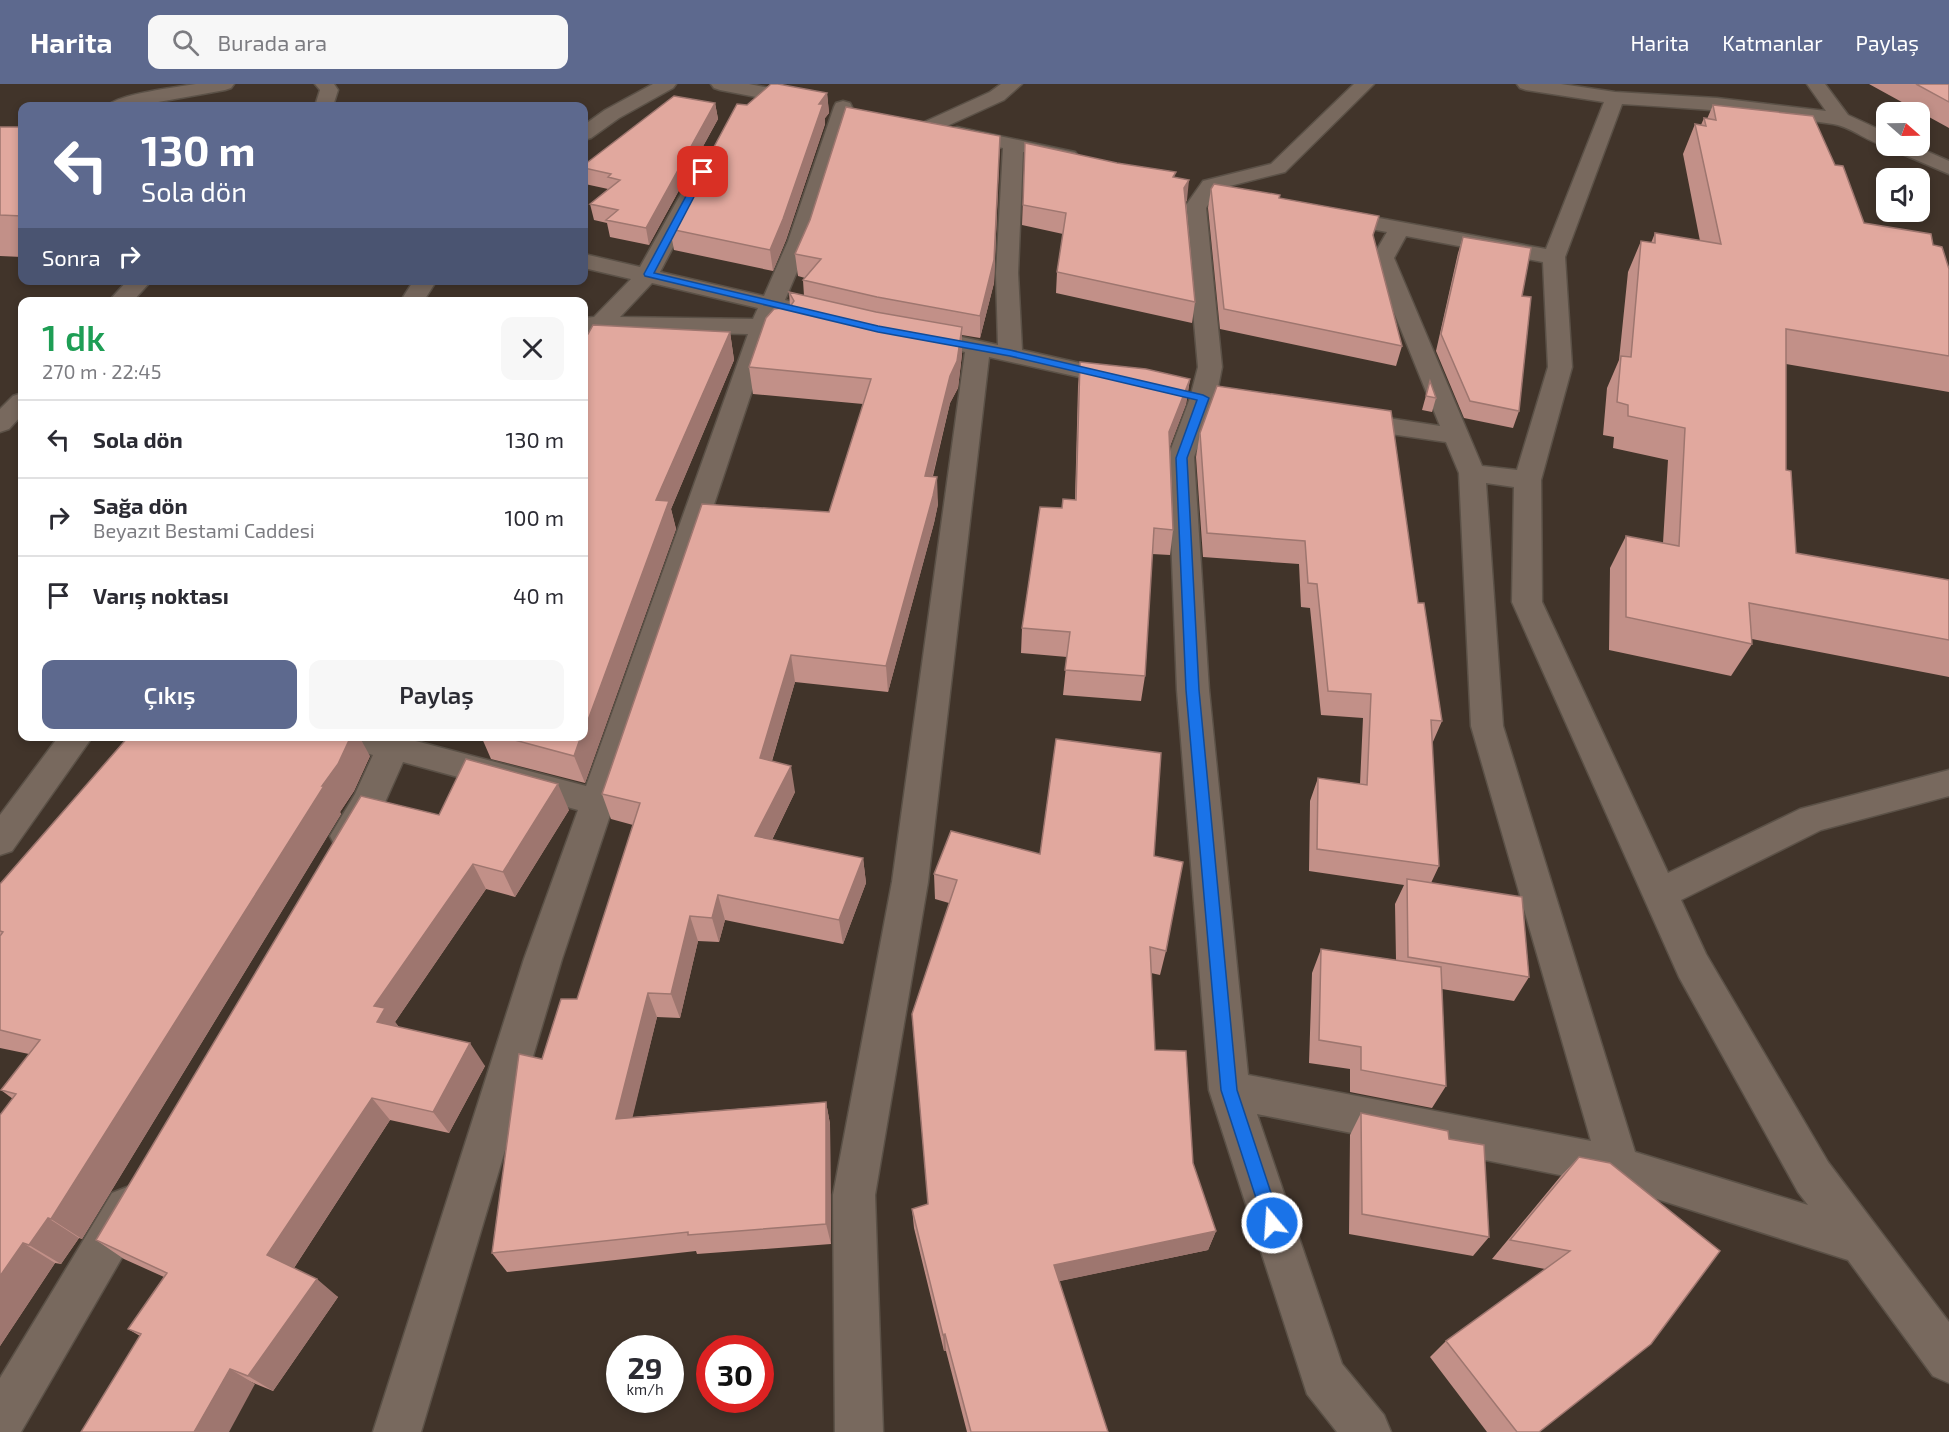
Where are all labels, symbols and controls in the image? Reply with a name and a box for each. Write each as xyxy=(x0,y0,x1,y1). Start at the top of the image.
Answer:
search box xyxy=(148,15,568,69)
text: Harita xyxy=(30,25,112,59)
icon: search xyxy=(169,26,202,59)
text: Burada ara xyxy=(217,29,327,55)
text: Harita xyxy=(1631,30,1689,55)
text: Katmanlar xyxy=(1722,30,1823,55)
text: Paylaş xyxy=(1856,30,1919,55)
north arrow xyxy=(1876,102,1930,156)
map controls xyxy=(1876,102,1930,222)
text: 130 m xyxy=(141,124,256,174)
icon: left xyxy=(42,126,120,204)
pin xyxy=(677,146,728,197)
icon: arrive xyxy=(686,155,719,188)
button: sound xyxy=(1876,168,1930,222)
text: Sola dön xyxy=(141,175,247,207)
icon: right xyxy=(113,240,146,273)
text: Sonra xyxy=(42,244,101,270)
text: 1 dk xyxy=(42,315,105,358)
button: close xyxy=(501,317,564,380)
text: 270 m · 22:45 xyxy=(42,359,161,383)
icon: left xyxy=(42,423,75,456)
text: Sola dön xyxy=(93,426,183,452)
text: 130 m xyxy=(506,426,564,452)
text: Sağa dön xyxy=(93,492,188,518)
icon: right xyxy=(42,501,75,534)
text: 100 m xyxy=(505,504,564,530)
text: Beyazıt Bestami Caddesi xyxy=(93,518,315,542)
icon: arrive xyxy=(42,579,75,612)
text: Varış noktası xyxy=(93,582,229,608)
text: 40 m xyxy=(513,582,564,608)
button: Çıkış xyxy=(42,660,297,729)
button: Paylaş xyxy=(309,660,564,729)
position arrow xyxy=(1240,1191,1304,1255)
speed limit sign: 30 xyxy=(696,1335,774,1413)
text: 29 xyxy=(627,1349,663,1385)
text: km/h xyxy=(626,1380,664,1398)

